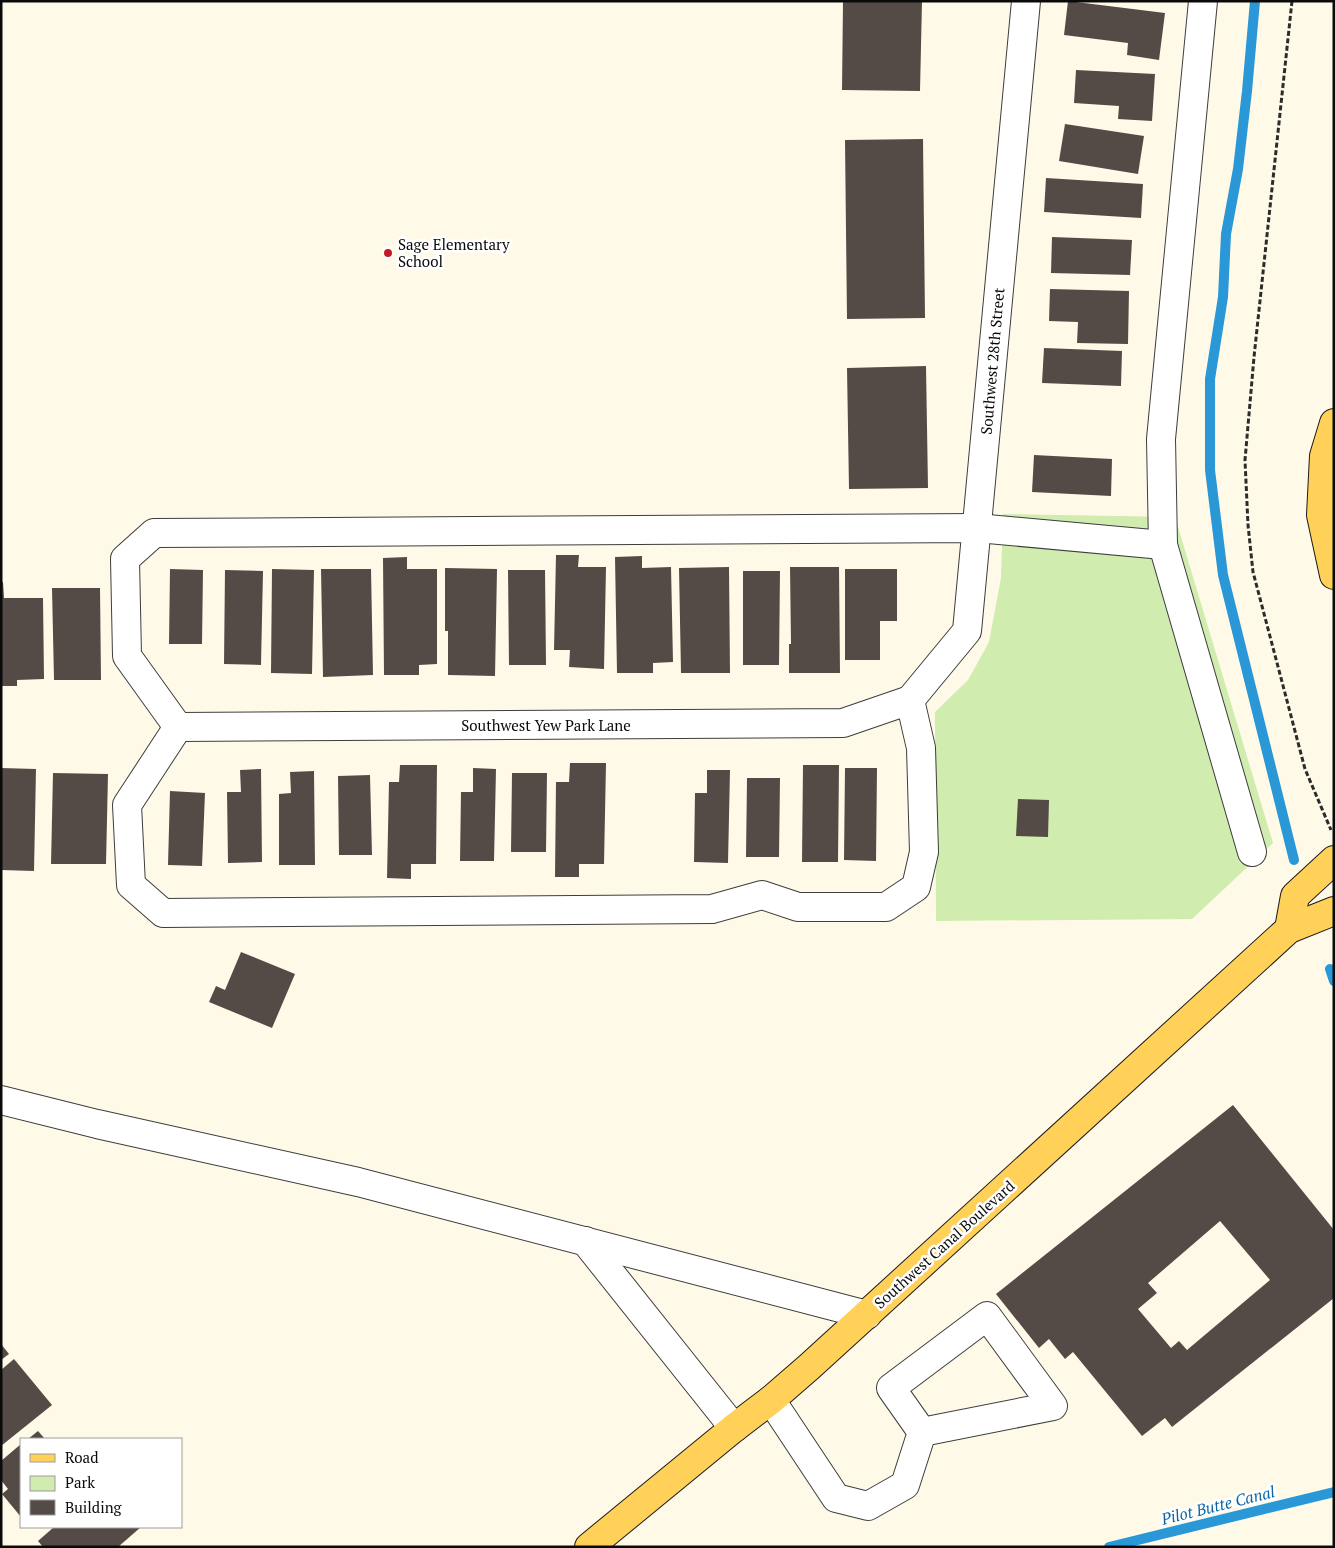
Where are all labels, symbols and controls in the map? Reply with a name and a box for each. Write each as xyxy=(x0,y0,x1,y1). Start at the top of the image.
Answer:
place label: Sage Elementary School xyxy=(398,234,510,271)
marker: Sage Elementary School xyxy=(382,247,394,259)
street label: Southwest 28th Street xyxy=(976,286,1008,435)
street label: Southwest Yew Park Lane xyxy=(461,715,631,735)
street label: Southwest Canal Boulevard xyxy=(870,1176,1018,1312)
legend xyxy=(20,1438,182,1528)
text: Road xyxy=(65,1447,98,1467)
text: Park xyxy=(65,1472,95,1492)
water label: Pilot Butte Canal xyxy=(1158,1480,1278,1530)
text: Building xyxy=(65,1497,123,1517)

